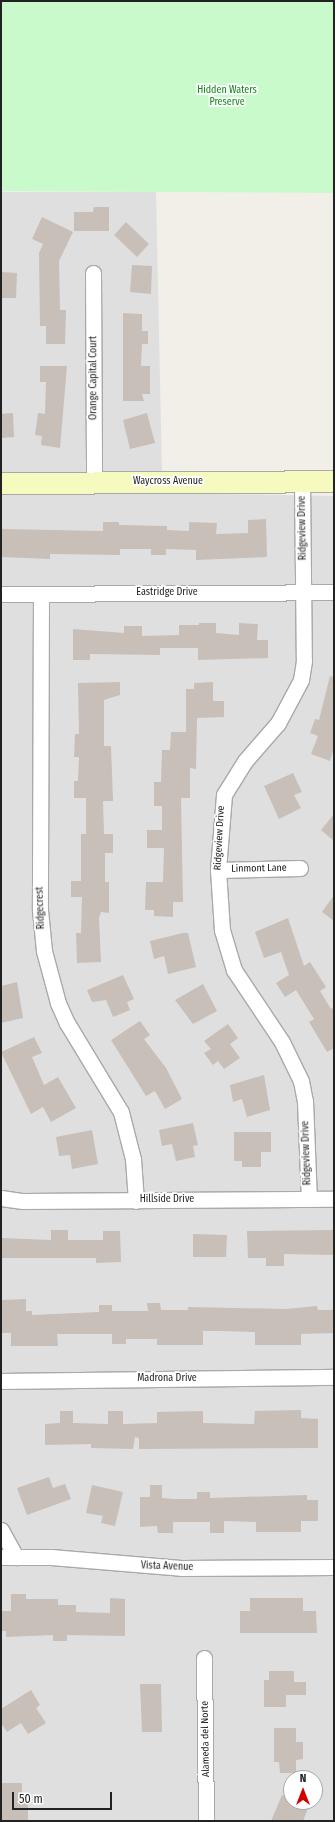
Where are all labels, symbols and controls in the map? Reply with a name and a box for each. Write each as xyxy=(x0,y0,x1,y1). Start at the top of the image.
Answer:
park label: Hidden Waters Preserve xyxy=(197,84,257,108)
street label: Orange Capital Court xyxy=(88,336,100,420)
street label: Waycross Avenue xyxy=(133,476,203,488)
street label: Ridgeview Drive xyxy=(296,496,310,560)
street label: Eastridge Drive xyxy=(136,587,198,599)
street label: Ridgeview Drive xyxy=(212,805,228,871)
street label: Linmont Lane xyxy=(231,863,287,875)
street label: Ridgecrest xyxy=(34,886,48,930)
street label: Ridgeview Drive xyxy=(300,1120,314,1186)
street label: Hillside Drive xyxy=(140,1194,194,1206)
street label: Madrona Drive xyxy=(137,1373,197,1385)
street label: Vista Avenue xyxy=(141,1560,193,1574)
street label: Alameda del Norte xyxy=(199,1701,213,1777)
north arrow xyxy=(283,1770,323,1810)
text: N xyxy=(300,1772,306,1785)
scale bar xyxy=(14,1784,114,1810)
text: 50 m xyxy=(19,1792,43,1806)

